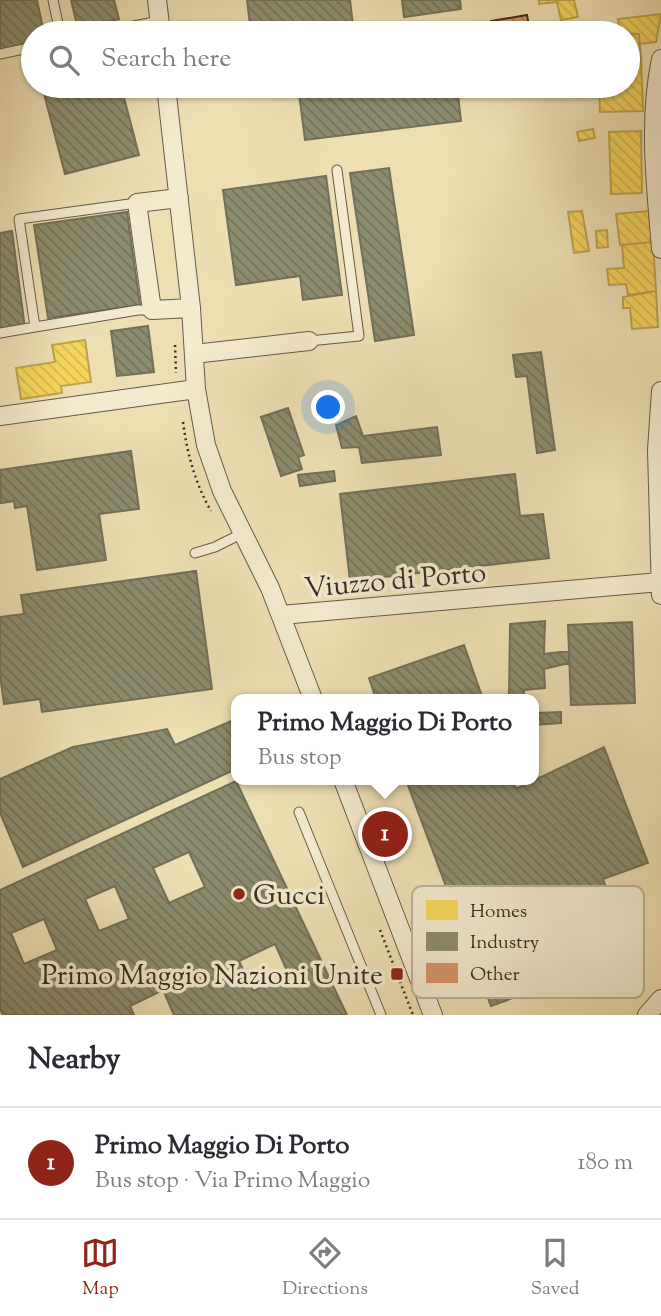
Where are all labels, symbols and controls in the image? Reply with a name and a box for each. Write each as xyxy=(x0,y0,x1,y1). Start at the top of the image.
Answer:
search box xyxy=(21,21,640,98)
icon: search xyxy=(45,41,83,79)
text: Search here xyxy=(101,41,231,78)
your location xyxy=(311,390,345,424)
street label: Viuzzo di Porto xyxy=(303,554,488,610)
popup xyxy=(231,694,539,785)
text: Primo Maggio Di Porto xyxy=(258,705,512,742)
text: Bus stop xyxy=(258,742,342,775)
pin: 1 xyxy=(362,808,408,860)
place label: Gucci xyxy=(253,877,325,917)
marker: Gucci xyxy=(231,886,247,902)
legend xyxy=(412,886,644,998)
text: Homes xyxy=(470,899,527,926)
text: Industry xyxy=(470,930,540,957)
place label: Primo Maggio Nazioni Unite xyxy=(41,957,383,997)
text: Other xyxy=(470,962,520,989)
marker: Primo Maggio Nazioni Unite xyxy=(389,966,405,982)
text: Nearby xyxy=(28,1039,120,1082)
text: Primo Maggio Di Porto xyxy=(95,1128,349,1165)
text: 1 xyxy=(47,1147,55,1180)
text: 180 m xyxy=(578,1147,633,1180)
text: Bus stop · Via Primo Maggio xyxy=(95,1165,370,1198)
tab: Map xyxy=(81,1234,119,1303)
tab: Directions xyxy=(282,1234,368,1303)
tab: Saved xyxy=(531,1234,580,1303)

